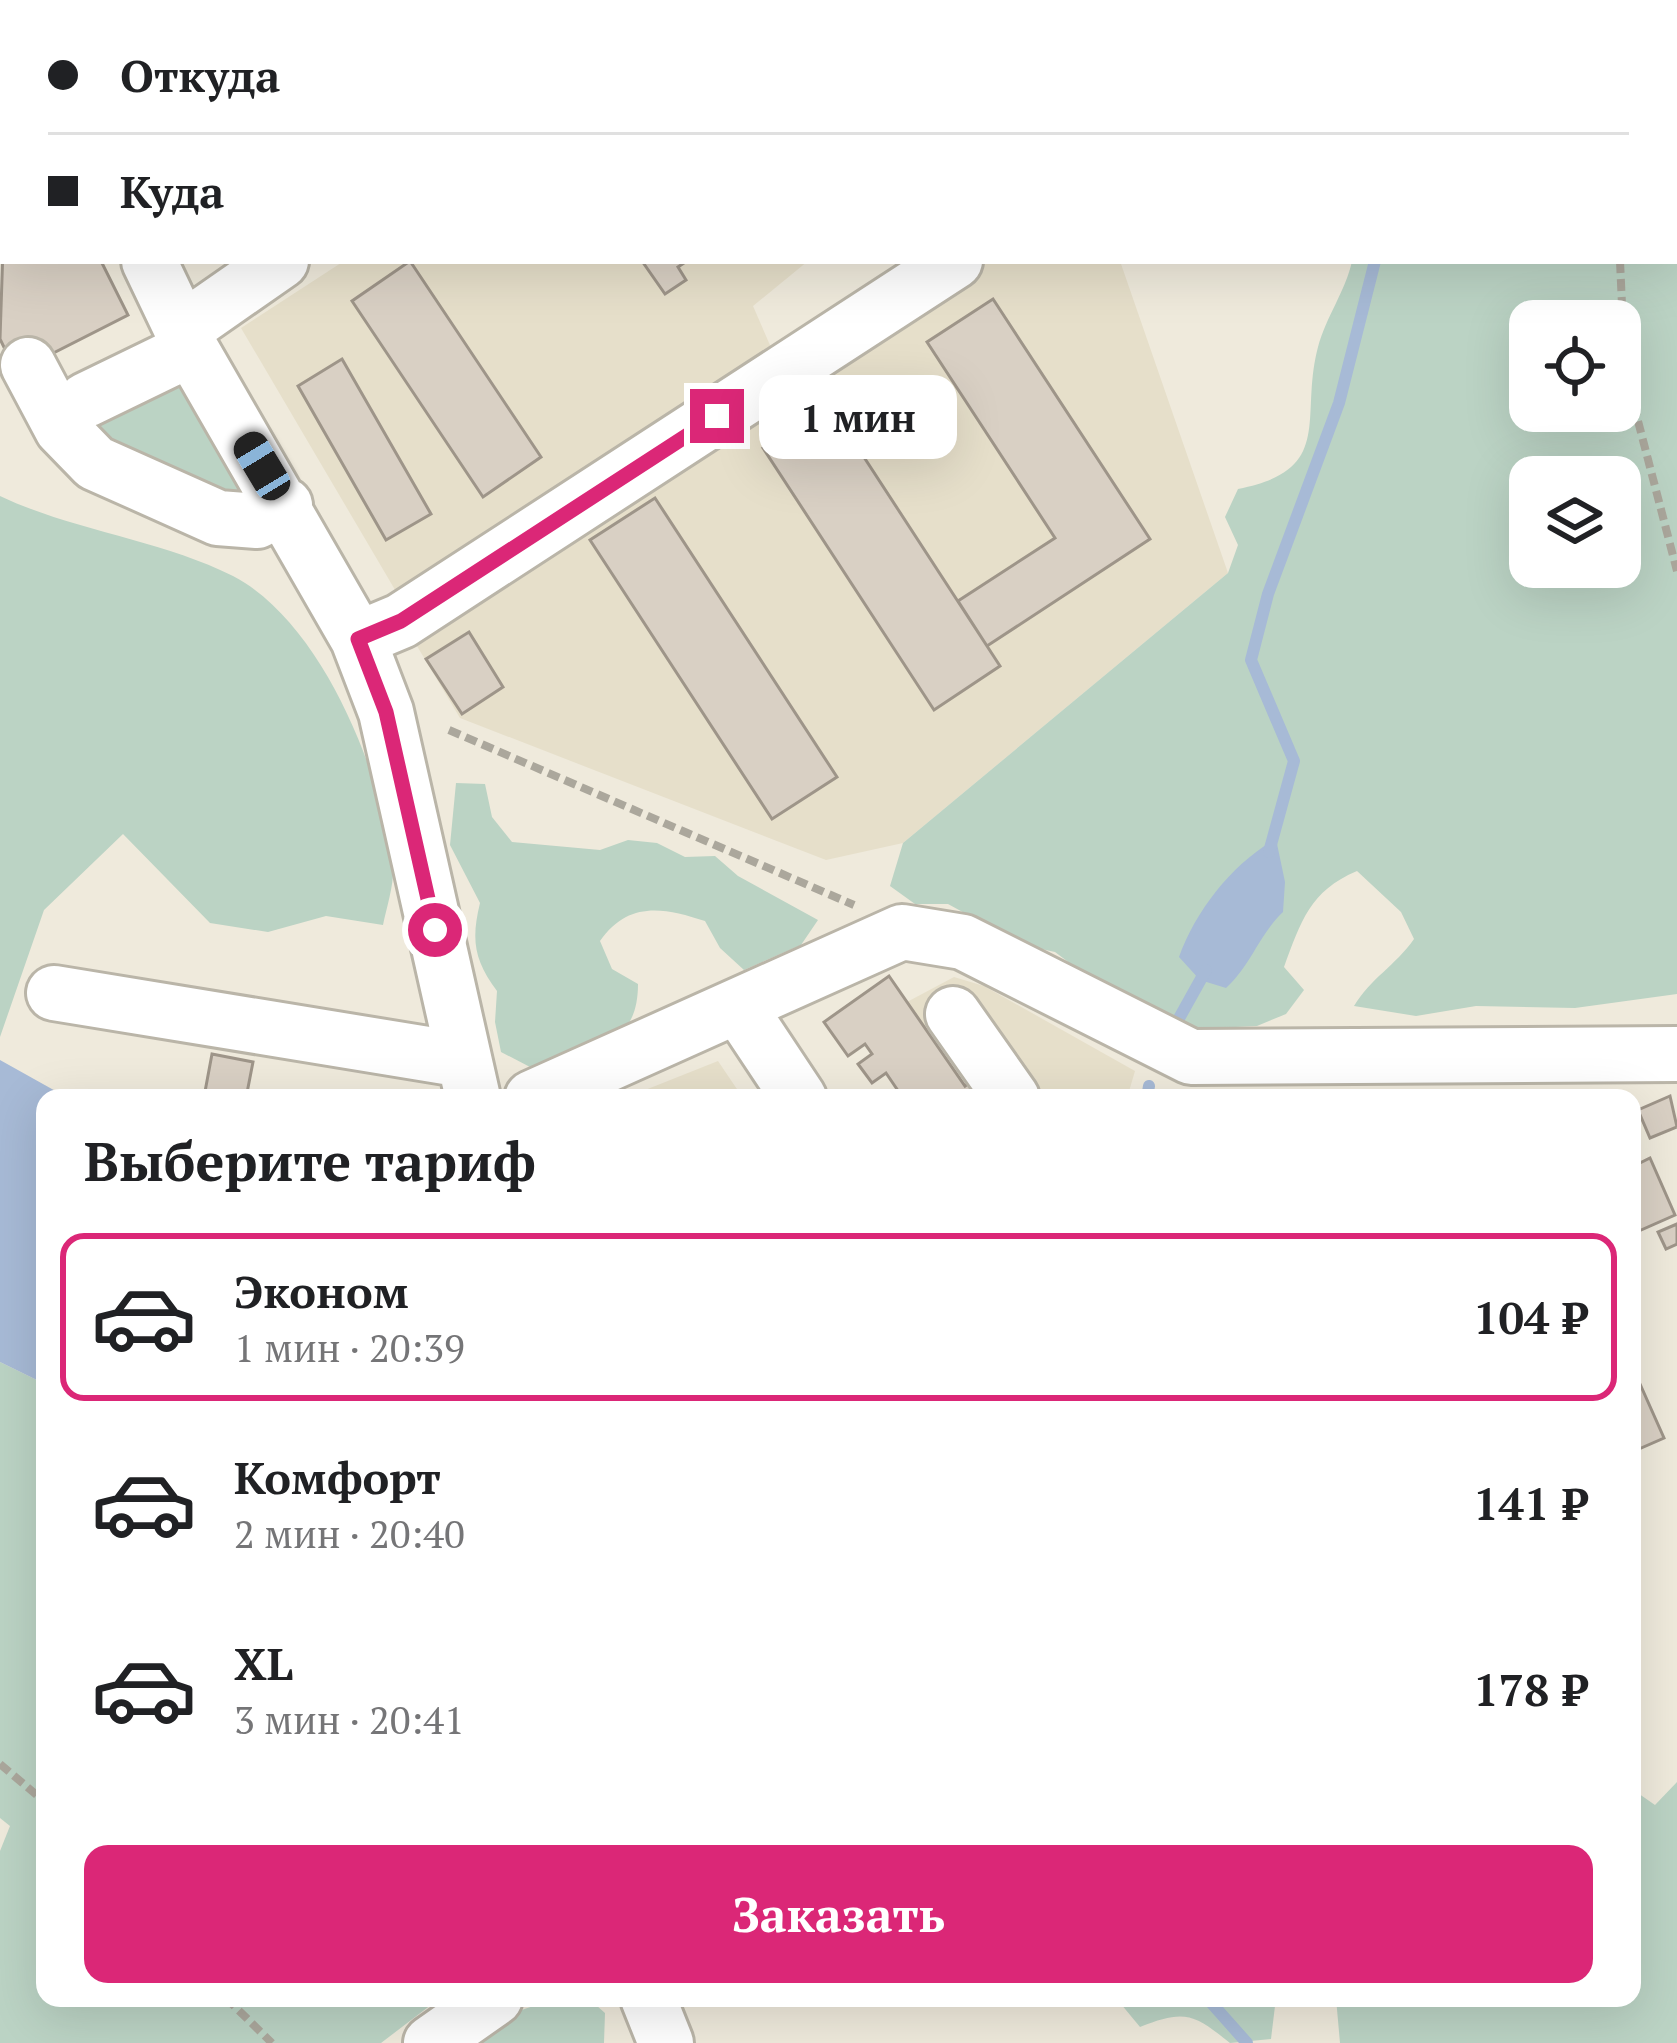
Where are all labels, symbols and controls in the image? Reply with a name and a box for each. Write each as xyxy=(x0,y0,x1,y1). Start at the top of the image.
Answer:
text: Откуда xyxy=(120,45,280,105)
text: Куда xyxy=(120,161,224,221)
map controls xyxy=(1509,300,1641,588)
button: locate xyxy=(1509,300,1641,432)
callout: 1 мин xyxy=(759,374,957,458)
route end xyxy=(690,389,744,443)
text: 1 мин xyxy=(800,391,916,443)
car xyxy=(228,426,296,506)
button: layers xyxy=(1509,456,1641,588)
route start xyxy=(408,903,462,957)
text: Выберите тариф xyxy=(84,1125,536,1196)
text: Эконом xyxy=(234,1261,409,1321)
icon: car xyxy=(90,1263,198,1371)
text: 104 ₽ xyxy=(1473,1287,1587,1347)
text: 1 мин · 20:39 xyxy=(234,1321,465,1373)
text: Комфорт xyxy=(234,1447,441,1507)
icon: car xyxy=(90,1449,198,1557)
text: 141 ₽ xyxy=(1473,1473,1587,1533)
text: 2 мин · 20:40 xyxy=(234,1507,465,1559)
text: XL xyxy=(234,1633,293,1693)
icon: car xyxy=(90,1635,198,1743)
text: 178 ₽ xyxy=(1473,1659,1587,1719)
text: 3 мин · 20:41 xyxy=(234,1693,465,1745)
button: Заказать xyxy=(84,1845,1593,1983)

